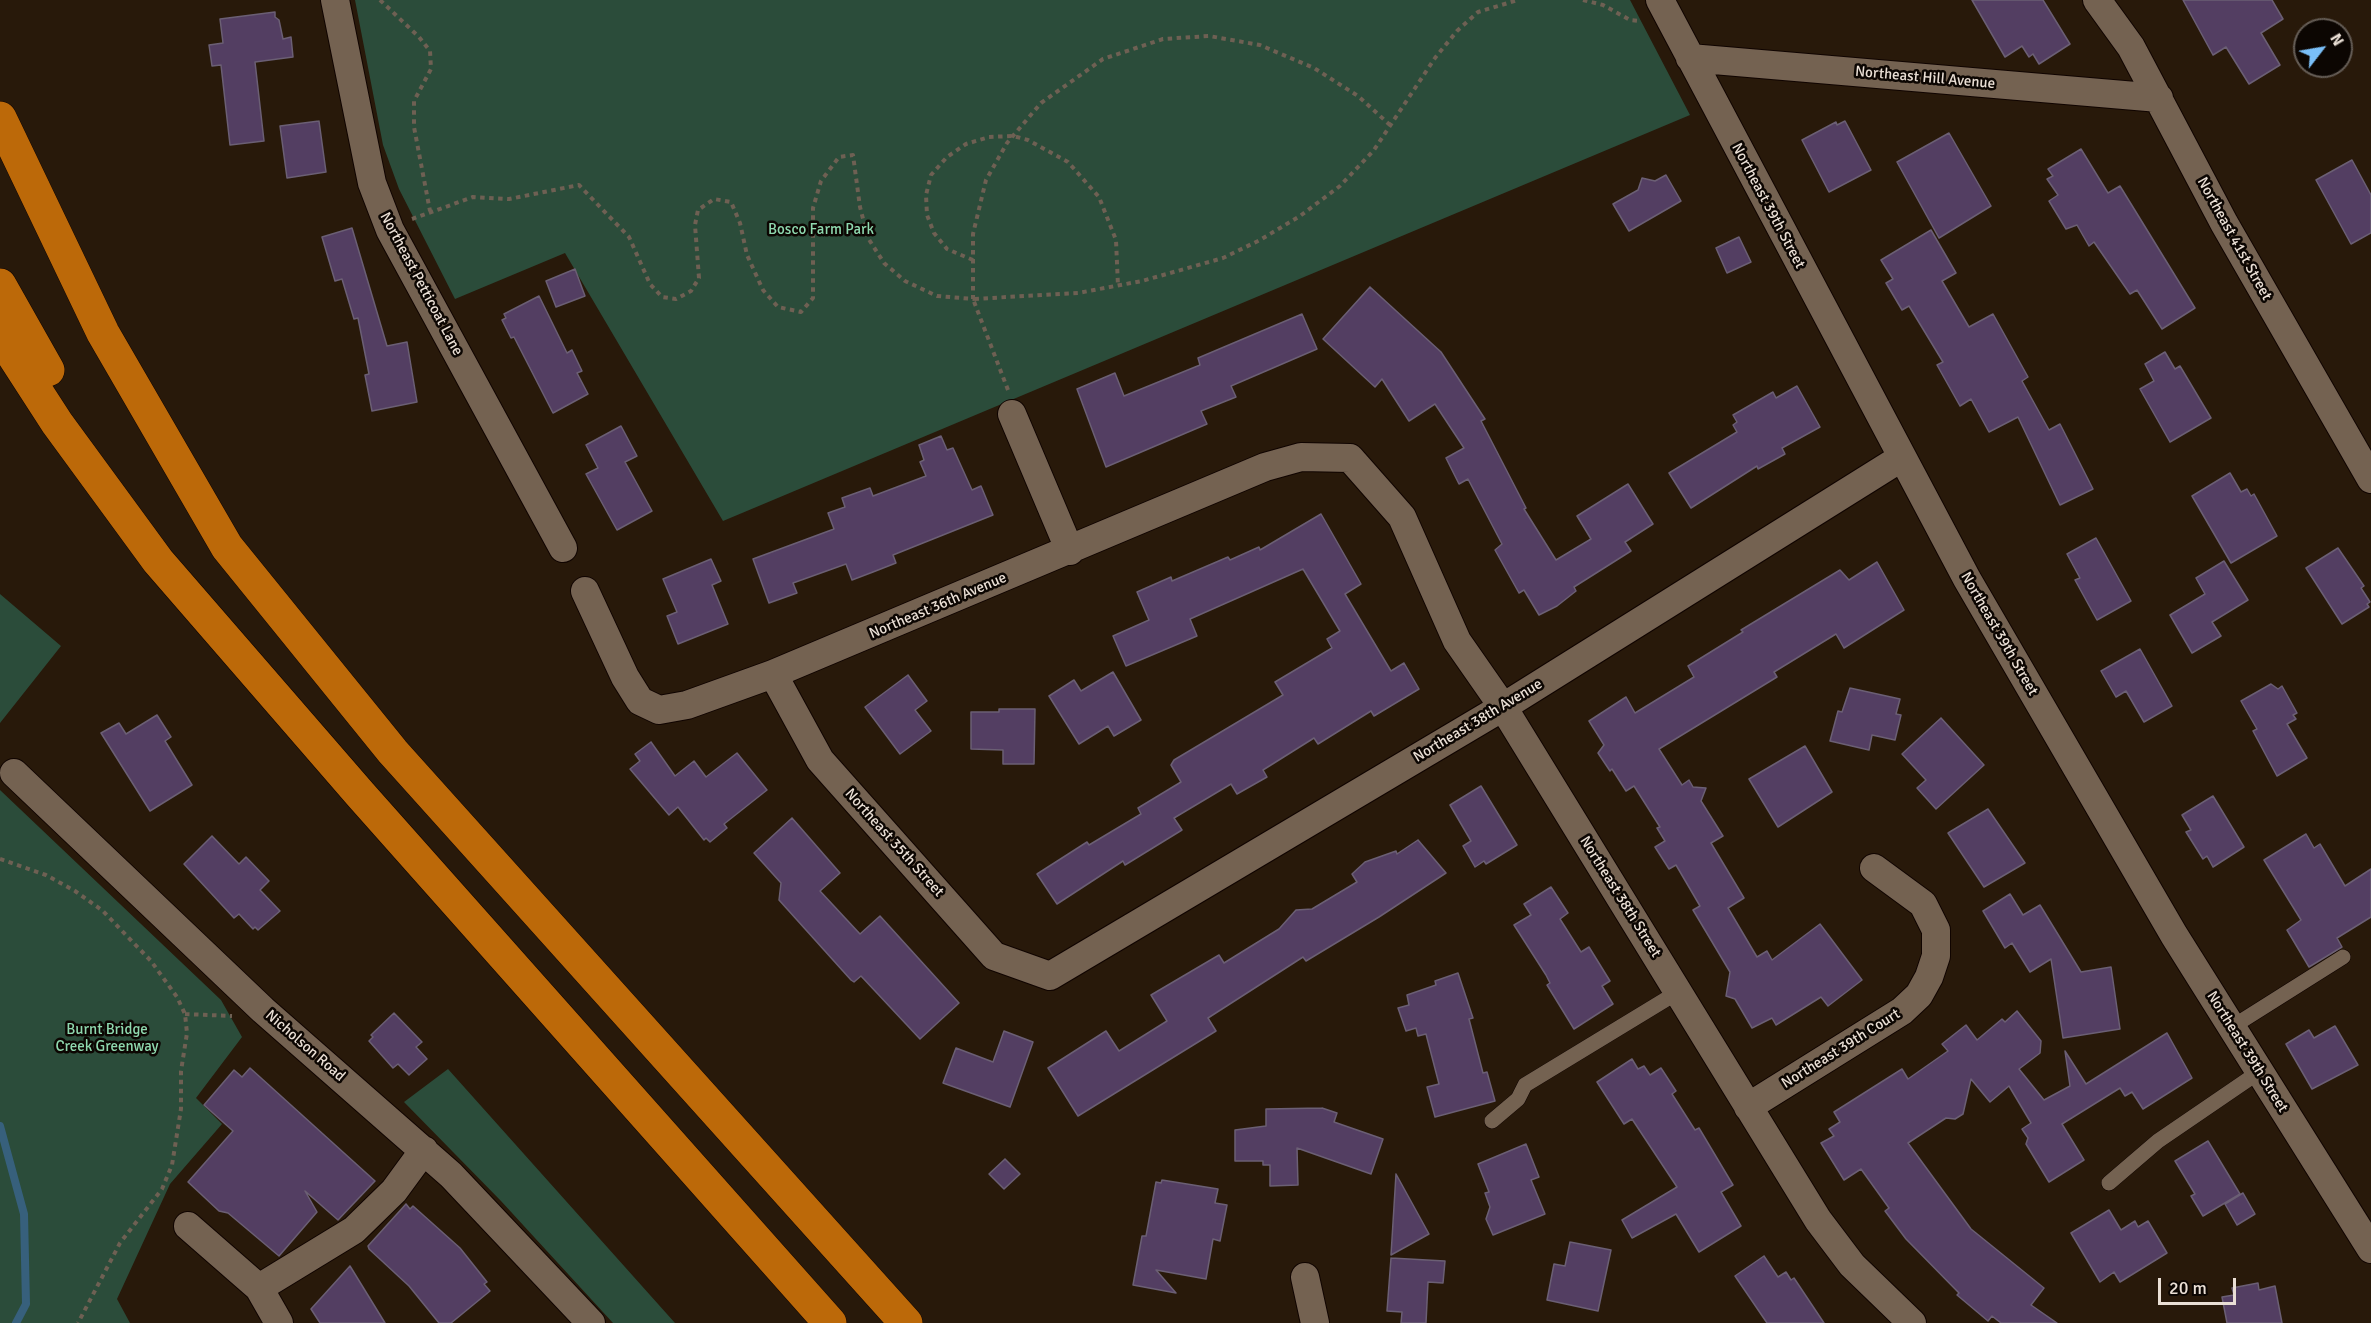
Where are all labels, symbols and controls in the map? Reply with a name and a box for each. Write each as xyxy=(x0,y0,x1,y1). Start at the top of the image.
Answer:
north arrow xyxy=(2293,18,2353,78)
text: N xyxy=(2325,30,2348,50)
street label: Northeast Hill Avenue xyxy=(1854,63,1996,93)
street label: Northeast 39th Street xyxy=(1727,140,1809,272)
street label: Northeast 41st Street xyxy=(2193,174,2275,304)
street label: Northeast Petticoat Lane xyxy=(376,209,466,359)
park label: Bosco Farm Park xyxy=(768,221,874,239)
street label: Northeast 36th Avenue xyxy=(867,569,1009,643)
street label: Northeast 39th Street xyxy=(1956,569,2042,699)
street label: Northeast 38th Avenue xyxy=(1410,675,1546,767)
street label: Northeast 35th Street xyxy=(841,785,947,901)
street label: Northeast 38th Street xyxy=(1575,833,1665,961)
street label: Northeast 39th Street xyxy=(2202,988,2292,1116)
street label: Northeast 39th Court xyxy=(1778,1005,1904,1093)
street label: Nicholson Road xyxy=(261,1007,349,1085)
park label: Burnt Bridge Creek Greenway xyxy=(55,1021,159,1056)
scale bar xyxy=(2161,1266,2239,1304)
text: 20 m xyxy=(2169,1277,2207,1299)

